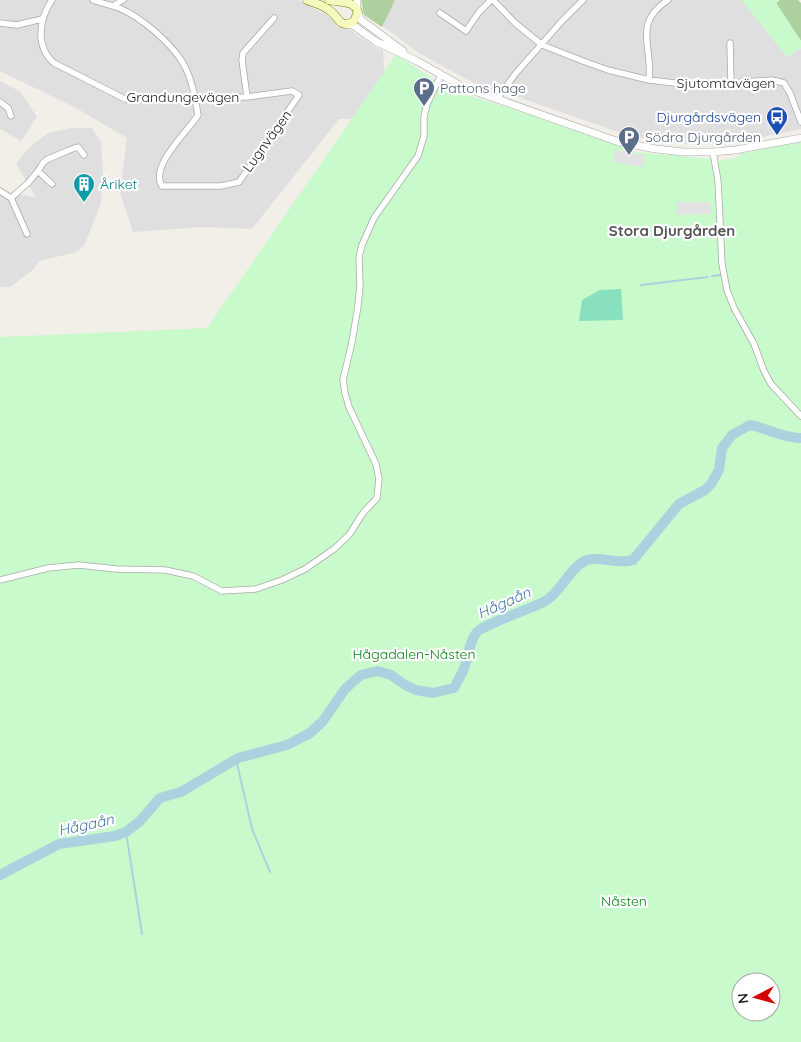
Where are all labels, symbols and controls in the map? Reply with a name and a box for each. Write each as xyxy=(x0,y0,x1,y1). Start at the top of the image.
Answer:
street label: Sjutomtavägen xyxy=(677,74,775,92)
parking icon: Pattons hage xyxy=(412,76,436,107)
place label: Pattons hage xyxy=(440,79,526,97)
street label: Grandungevägen xyxy=(127,88,239,106)
bus stop icon: Djurgårdsvägen xyxy=(765,105,789,136)
street label: Lugnvägen xyxy=(238,106,296,176)
place label: Djurgårdsvägen xyxy=(656,108,761,126)
parking icon: Södra Djurgården xyxy=(617,125,641,156)
place label: Södra Djurgården xyxy=(645,128,761,146)
building icon: Åriket xyxy=(72,172,96,203)
place label: Åriket xyxy=(100,175,138,193)
district label: Stora Djurgården xyxy=(609,221,735,240)
water label: Hågaån xyxy=(474,582,534,623)
park label: Hågadalen-Nåsten xyxy=(352,645,476,663)
water label: Hågaån xyxy=(56,809,116,840)
park label: Nåsten xyxy=(601,892,647,910)
north arrow xyxy=(731,972,781,1022)
text: N xyxy=(734,992,753,1004)

